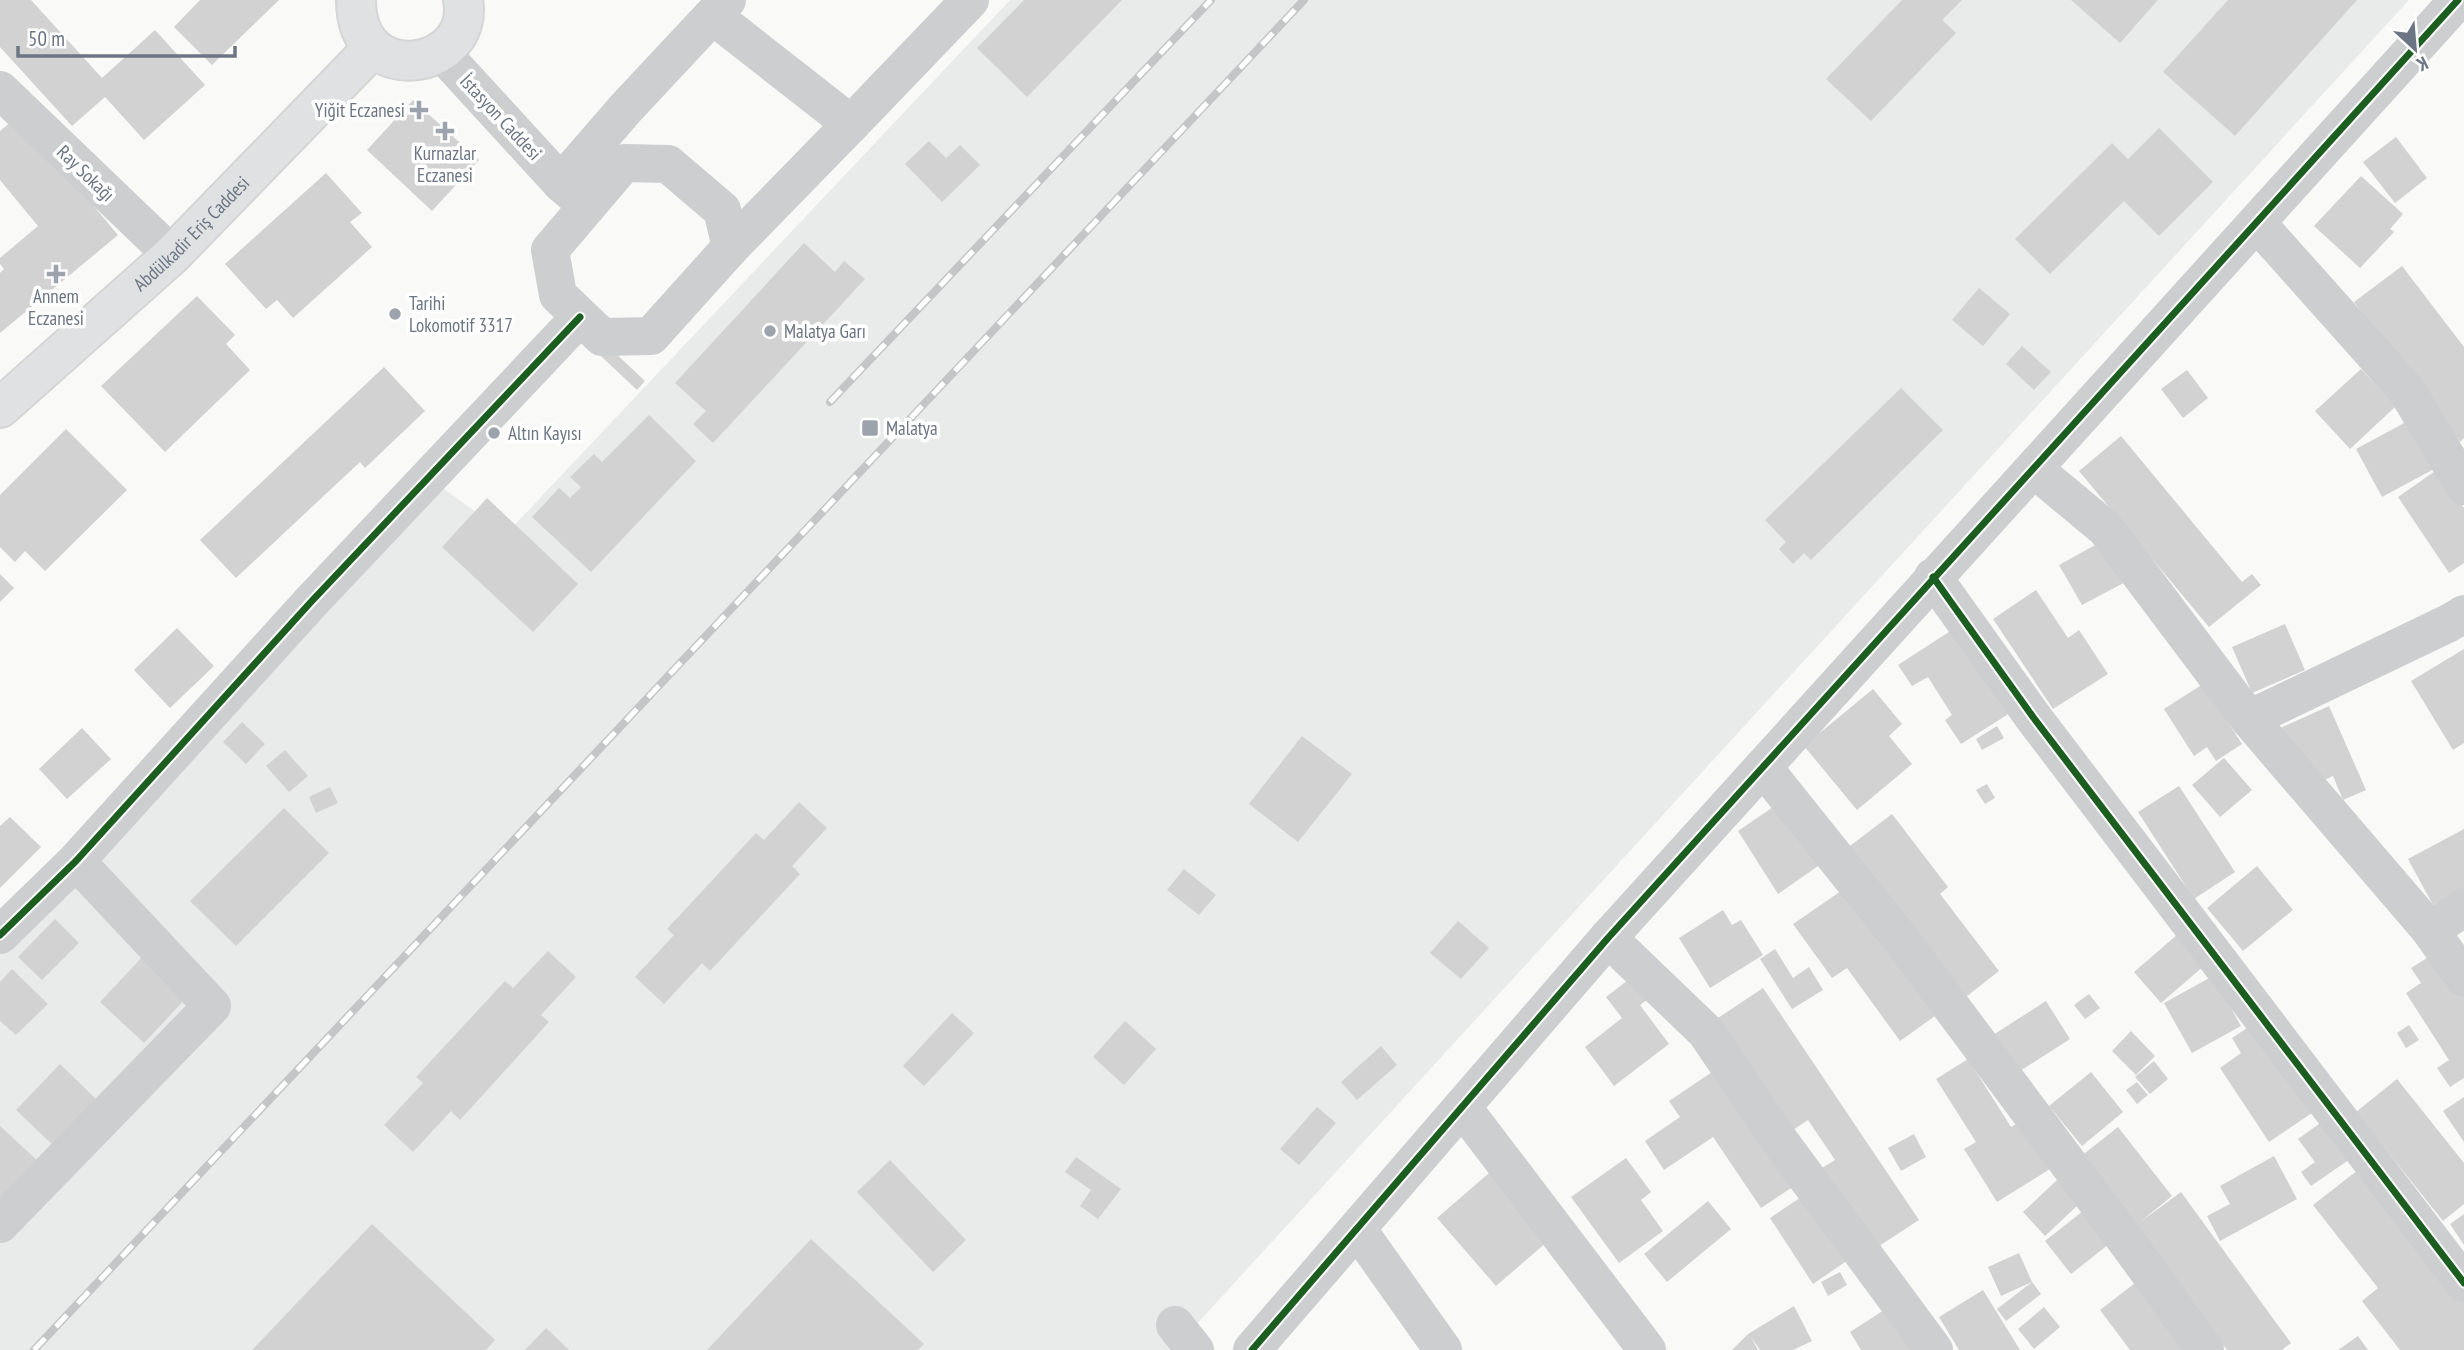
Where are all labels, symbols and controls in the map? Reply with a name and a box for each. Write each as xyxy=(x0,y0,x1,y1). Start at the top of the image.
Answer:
scale bar xyxy=(18,14,234,58)
north arrow xyxy=(2380,14,2450,84)
text: 50 m xyxy=(28,25,65,52)
text: K xyxy=(2413,51,2432,77)
street label: İstasyon Caddesi xyxy=(455,69,547,165)
place label: Yiğit Eczanesi xyxy=(315,98,405,122)
marker: Yiğit Eczanesi xyxy=(411,102,427,118)
marker: Kurnazlar Eczanesi xyxy=(437,123,453,139)
street label: Ray Sokağı xyxy=(52,140,120,206)
place label: Kurnazlar Eczanesi xyxy=(414,141,477,187)
street label: Abdülkadir Eriş Caddesi xyxy=(128,171,254,296)
marker: Annem Eczanesi xyxy=(48,266,64,282)
place label: Annem Eczanesi xyxy=(28,284,84,330)
place label: Tarihi Lokomotif 3317 xyxy=(409,291,513,337)
marker: Tarihi Lokomotif 3317 xyxy=(387,306,403,322)
place label: Malatya Garı xyxy=(784,319,866,343)
marker: Malatya Garı xyxy=(762,323,778,339)
place label: Malatya xyxy=(886,416,938,440)
marker: Malatya xyxy=(860,418,880,438)
place label: Altın Kayısı xyxy=(508,421,582,445)
marker: Altın Kayısı xyxy=(486,425,502,441)

